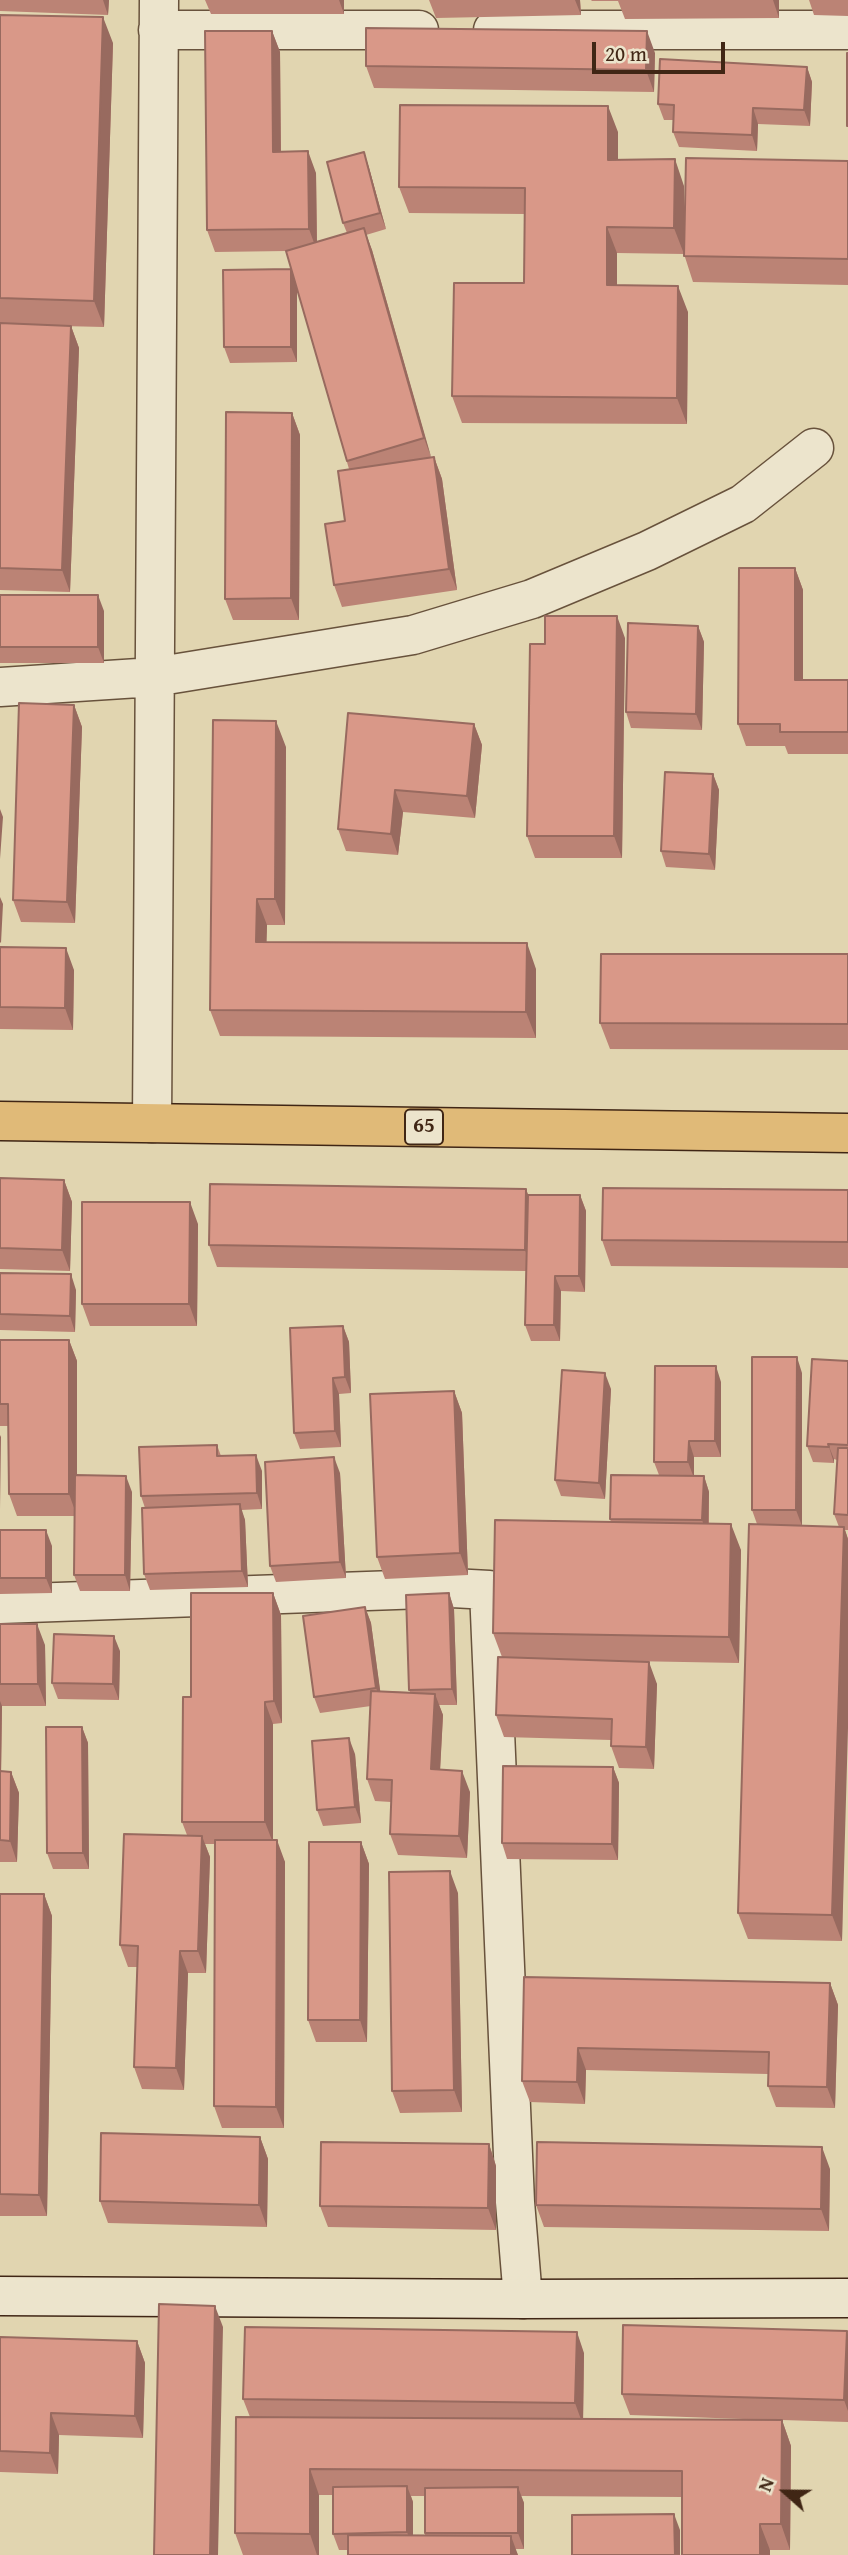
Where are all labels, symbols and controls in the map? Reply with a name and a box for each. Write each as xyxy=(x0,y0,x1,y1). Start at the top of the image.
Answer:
scale bar xyxy=(596,28,729,72)
text: 20 m xyxy=(605,38,647,69)
road number: 65 xyxy=(405,1110,443,1144)
north arrow xyxy=(750,2457,820,2527)
text: N xyxy=(750,2474,781,2495)

